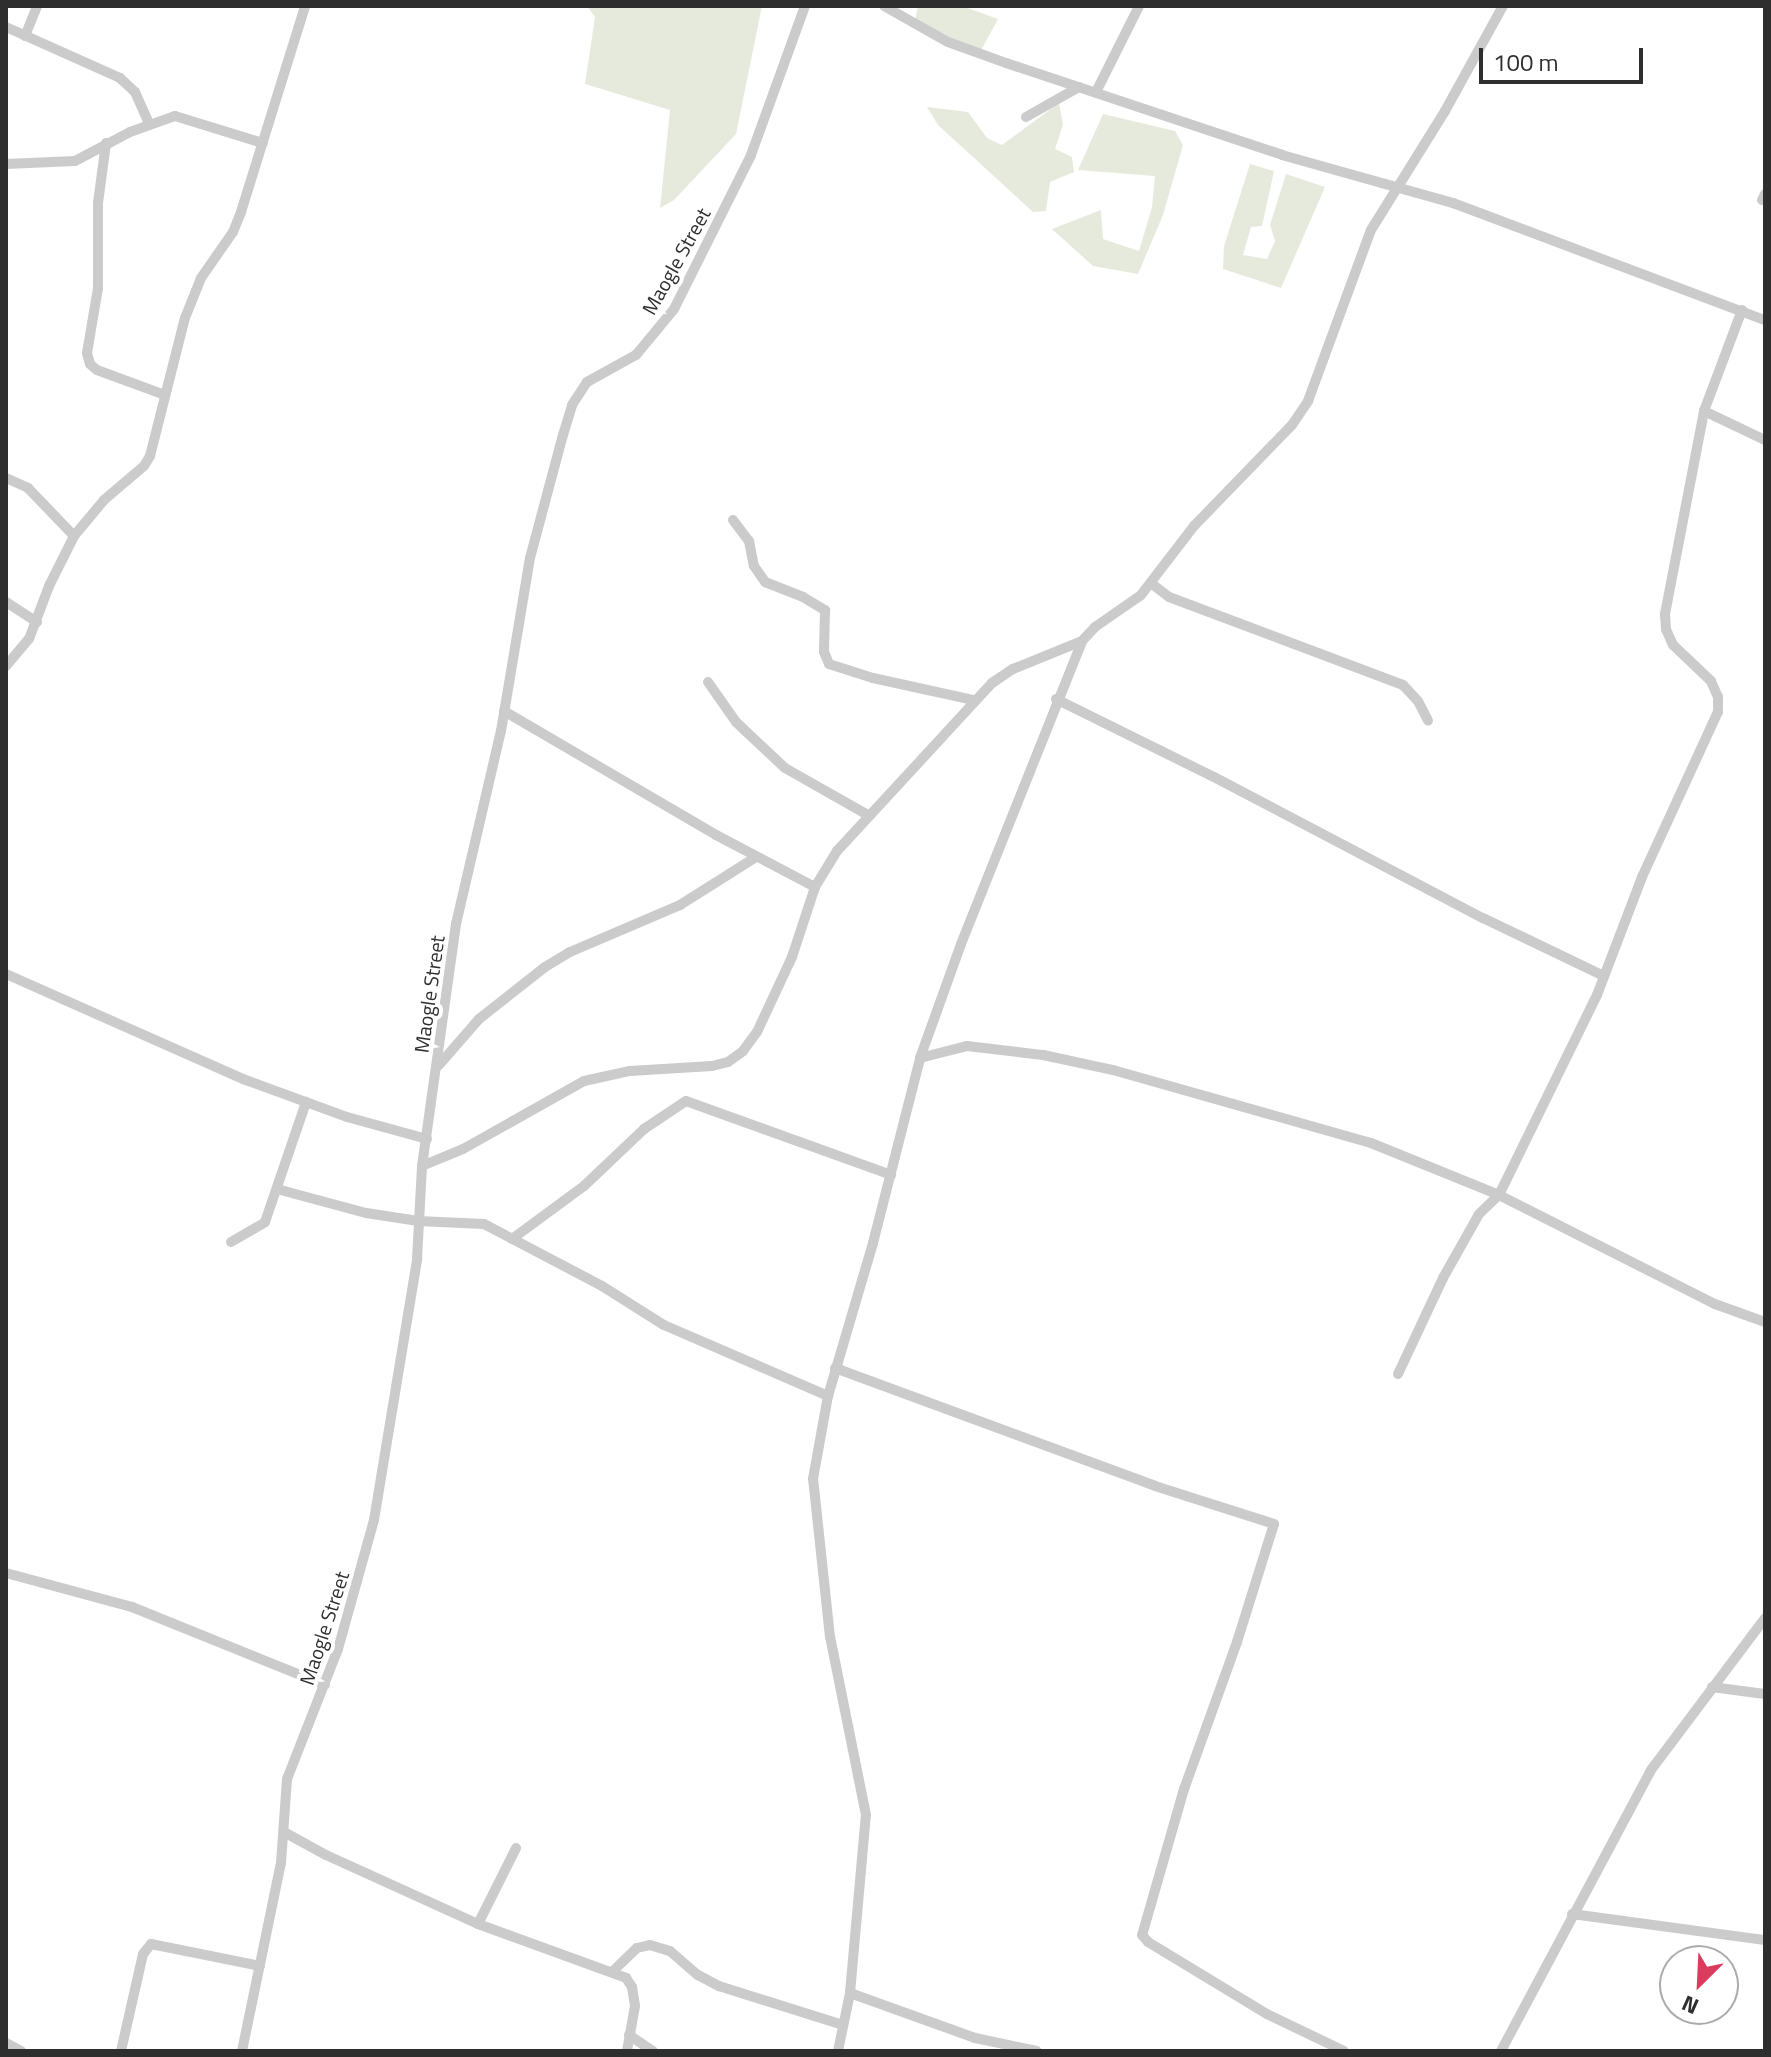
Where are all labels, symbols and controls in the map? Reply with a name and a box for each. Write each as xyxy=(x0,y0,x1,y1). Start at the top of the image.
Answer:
scale bar xyxy=(1483,32,1647,82)
text: 100 m xyxy=(1493,44,1559,80)
street label: Maogle Street xyxy=(637,203,715,319)
street label: Maogle Street xyxy=(409,934,449,1054)
street label: Maogle Street xyxy=(294,1568,354,1688)
north arrow xyxy=(1659,1945,1739,2025)
text: N xyxy=(1676,1986,1704,2024)

